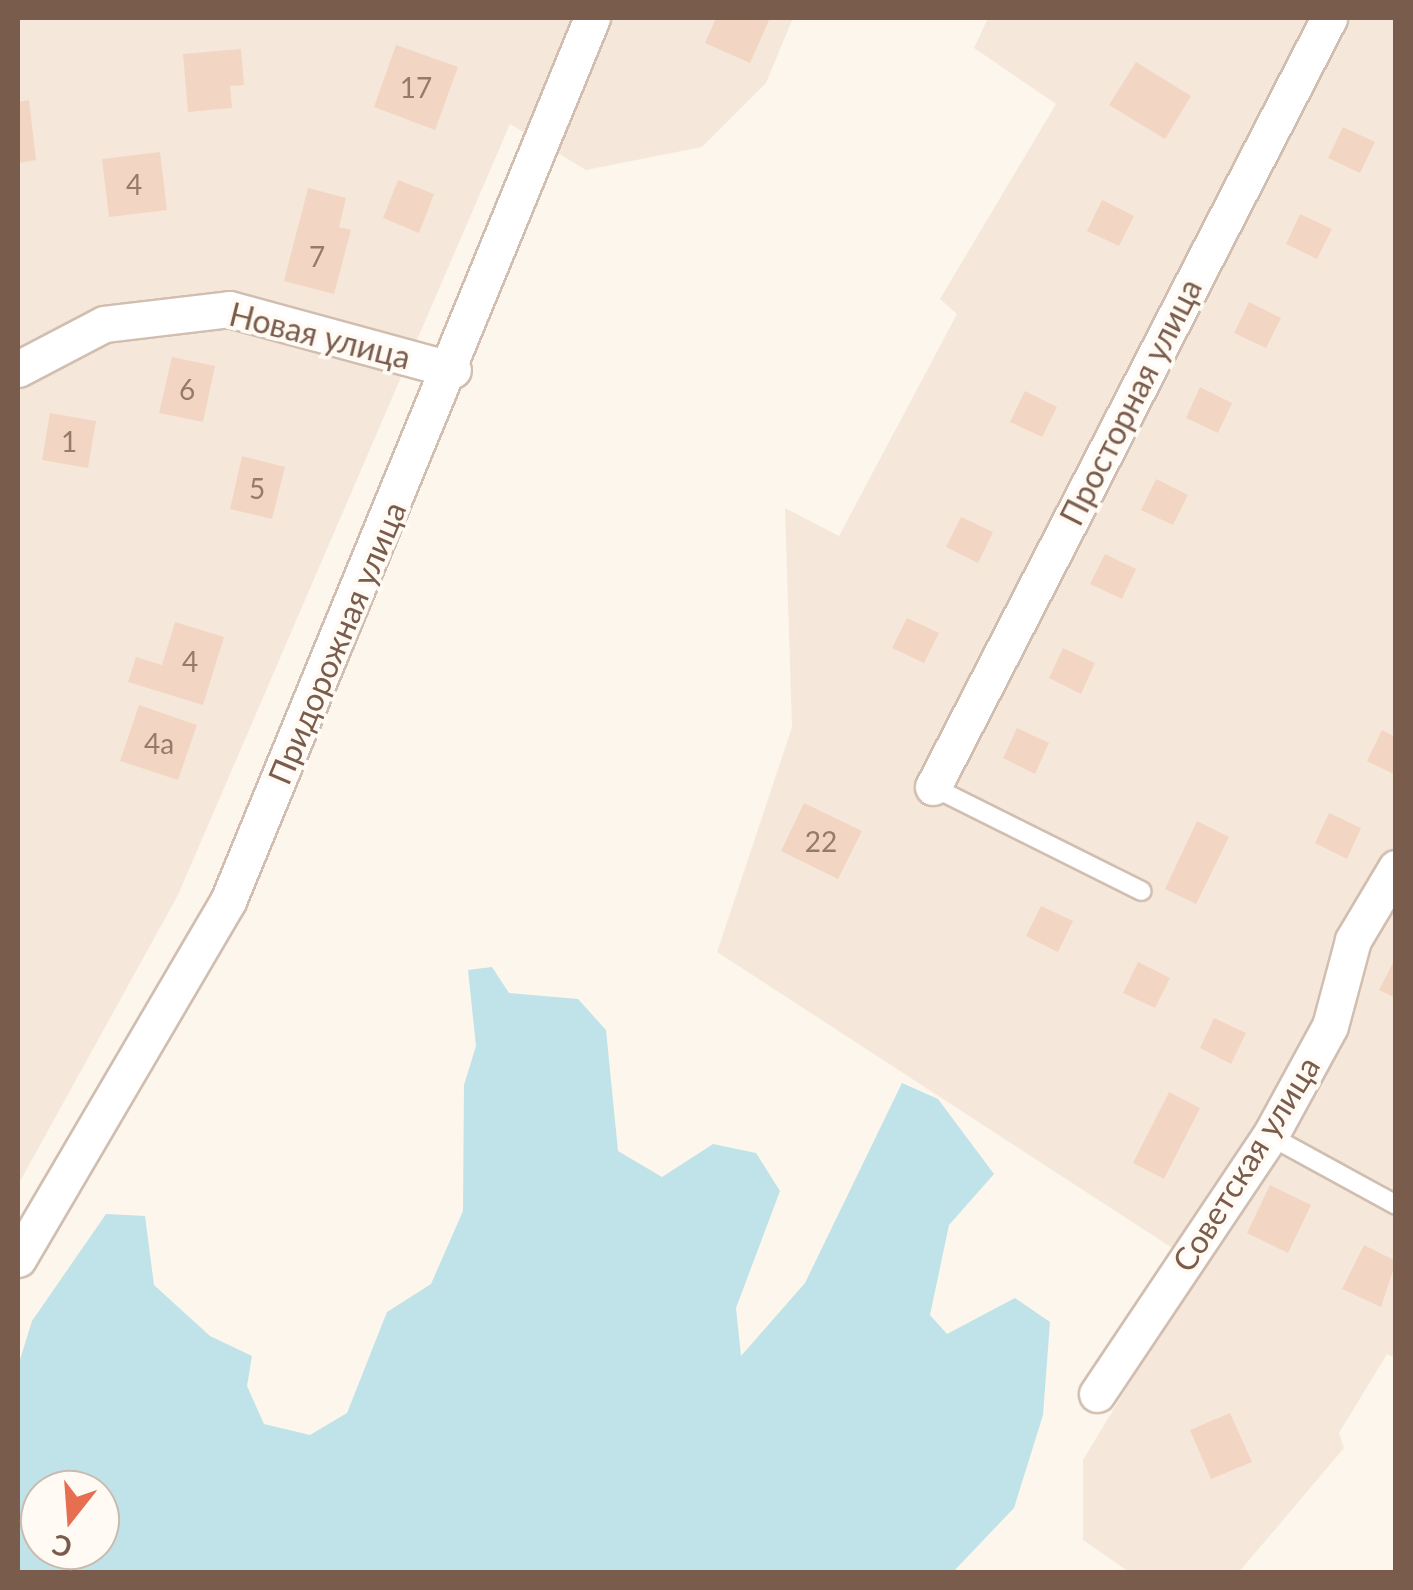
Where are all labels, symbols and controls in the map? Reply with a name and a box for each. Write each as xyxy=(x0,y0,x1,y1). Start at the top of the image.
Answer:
house number: 17 xyxy=(400,70,432,104)
house number: 4 xyxy=(126,167,142,201)
house number: 7 xyxy=(309,239,325,273)
street label: Просторная улица xyxy=(1052,272,1210,532)
street label: Новая улица xyxy=(225,295,415,377)
house number: 6 xyxy=(179,372,195,406)
house number: 1 xyxy=(61,424,77,458)
house number: 5 xyxy=(249,471,265,505)
street label: Придорожная улица xyxy=(260,496,414,790)
house number: 4 xyxy=(182,644,198,678)
house number: 4а xyxy=(144,726,174,760)
house number: 22 xyxy=(805,824,837,858)
street label: Советская улица xyxy=(1164,1049,1328,1279)
north arrow xyxy=(20,1470,120,1570)
text: С xyxy=(48,1528,76,1566)

